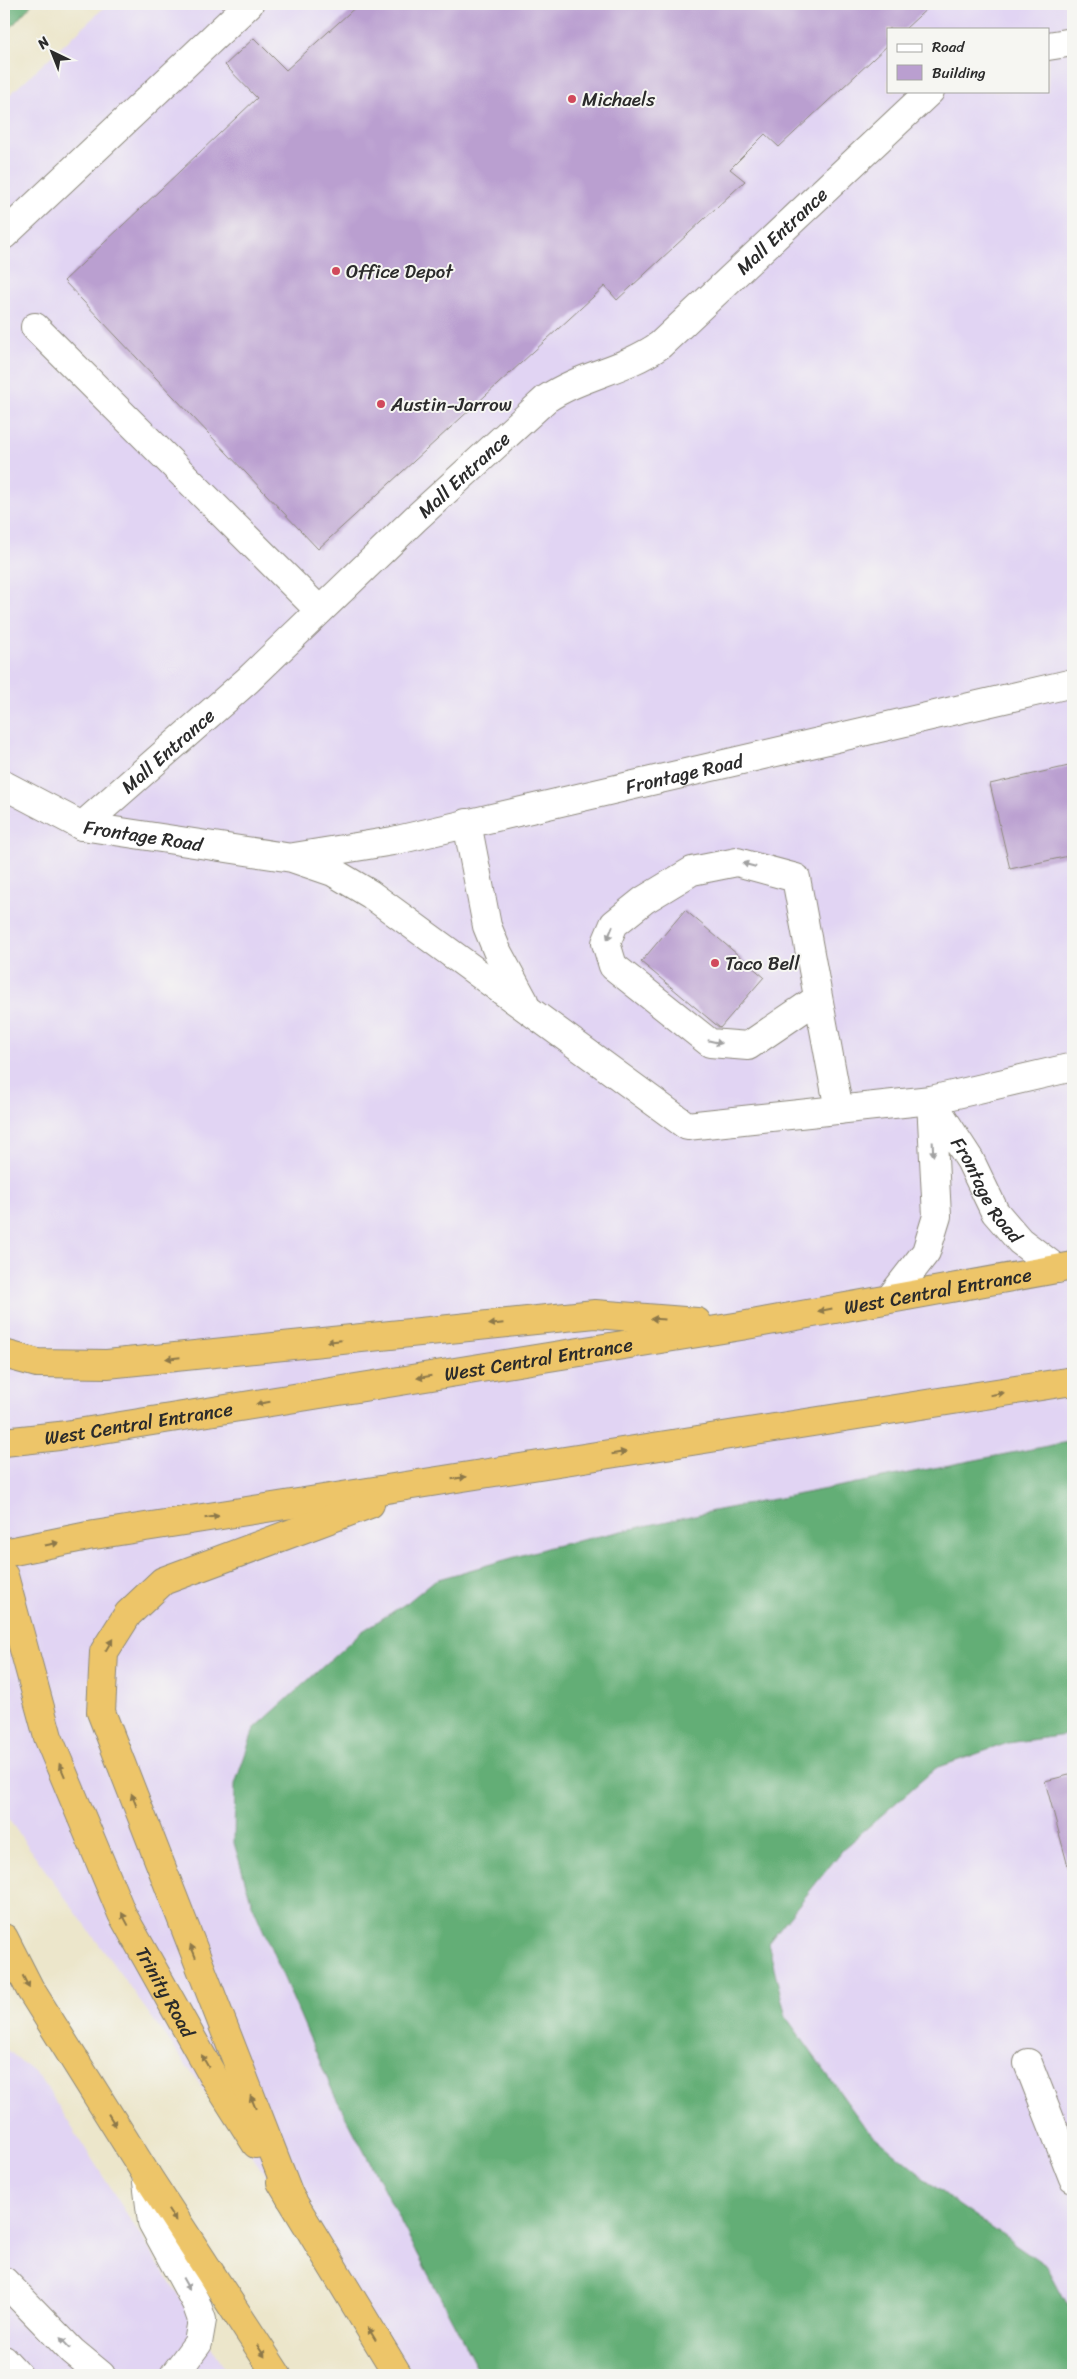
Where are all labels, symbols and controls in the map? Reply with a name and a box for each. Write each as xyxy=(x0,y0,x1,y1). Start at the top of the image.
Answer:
north arrow xyxy=(28,28,78,78)
legend xyxy=(887,28,1050,92)
text: N xyxy=(31,30,56,56)
text: Road xyxy=(932,34,965,60)
text: Building xyxy=(932,60,986,86)
place label: Michaels xyxy=(582,83,655,116)
marker: Michaels xyxy=(566,93,578,105)
street label: Mall Entrance xyxy=(728,179,836,283)
place label: Office Depot xyxy=(346,255,454,288)
marker: Office Depot xyxy=(330,265,342,277)
place label: Austin-Jarrow xyxy=(390,388,512,421)
marker: Austin-Jarrow xyxy=(375,398,387,410)
street label: Mall Entrance xyxy=(410,423,518,526)
street label: Mall Entrance xyxy=(113,700,223,802)
street label: Frontage Road xyxy=(622,744,747,804)
street label: Frontage Road xyxy=(81,810,206,861)
one-way arrow xyxy=(741,861,756,869)
one-way arrow xyxy=(606,926,614,940)
place label: Taco Bell xyxy=(725,947,800,980)
marker: Taco Bell xyxy=(709,957,721,969)
one-way arrow xyxy=(707,1038,722,1046)
street label: Frontage Road xyxy=(942,1130,1032,1252)
one-way arrow xyxy=(930,1141,938,1157)
street label: West Central Entrance xyxy=(841,1258,1035,1324)
one-way arrow xyxy=(817,1306,833,1314)
one-way arrow xyxy=(650,1315,666,1323)
one-way arrow xyxy=(488,1320,504,1328)
street label: West Central Entrance xyxy=(442,1328,635,1391)
one-way arrow xyxy=(326,1337,342,1345)
one-way arrow xyxy=(164,1354,180,1362)
one-way arrow xyxy=(415,1373,431,1381)
one-way arrow xyxy=(989,1389,1005,1397)
street label: West Central Entrance xyxy=(43,1392,236,1454)
one-way arrow xyxy=(255,1399,271,1407)
one-way arrow xyxy=(612,1449,628,1457)
one-way arrow xyxy=(451,1474,467,1482)
one-way arrow xyxy=(204,1513,220,1521)
one-way arrow xyxy=(44,1539,60,1547)
one-way arrow xyxy=(104,1638,113,1651)
one-way arrow xyxy=(57,1763,65,1777)
one-way arrow xyxy=(130,1792,138,1807)
one-way arrow xyxy=(121,1913,130,1926)
street label: Trinity Road xyxy=(126,1940,205,2045)
one-way arrow xyxy=(189,1943,197,1958)
one-way arrow xyxy=(22,1975,30,1989)
one-way arrow xyxy=(200,2055,209,2068)
one-way arrow xyxy=(248,2095,256,2110)
one-way arrow xyxy=(107,2113,117,2126)
one-way arrow xyxy=(168,2209,177,2222)
one-way arrow xyxy=(182,2277,190,2292)
one-way arrow xyxy=(368,2327,377,2340)
one-way arrow xyxy=(59,2338,71,2350)
one-way arrow xyxy=(256,2345,266,2358)

